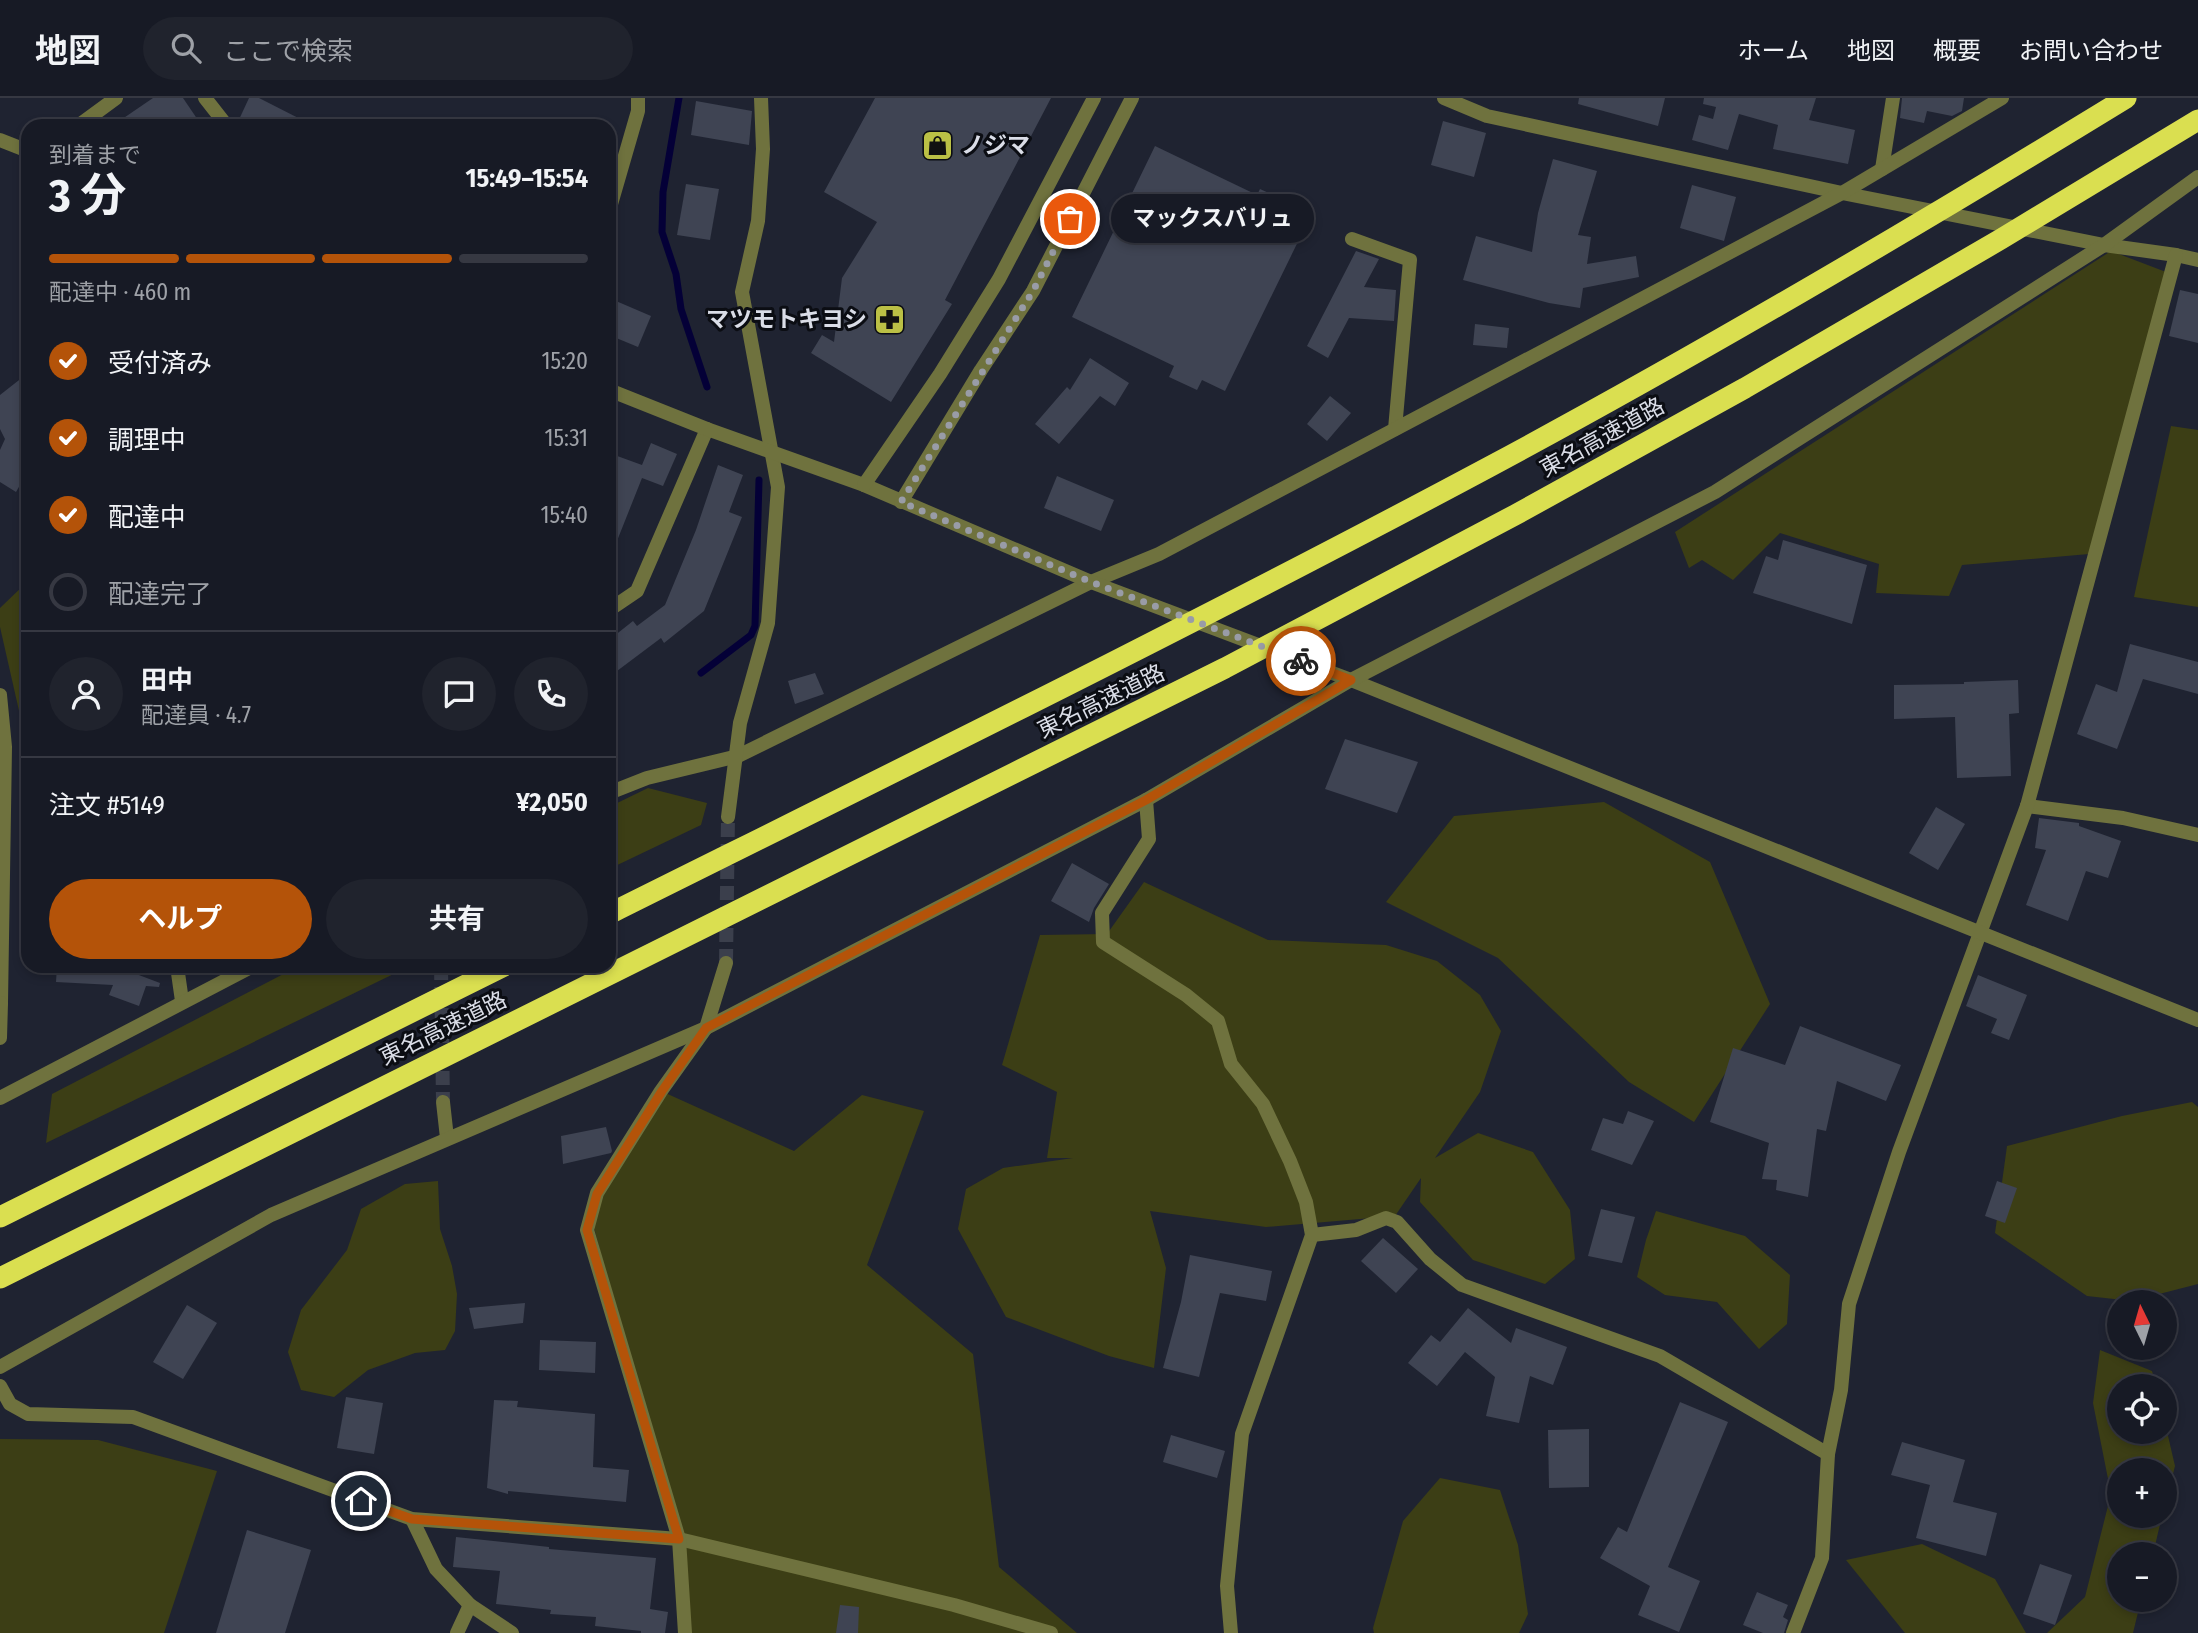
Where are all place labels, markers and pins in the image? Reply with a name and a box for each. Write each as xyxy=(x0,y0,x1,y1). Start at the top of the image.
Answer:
shop icon: ノジマ xyxy=(921,128,955,162)
place label: ノジマ xyxy=(961,131,1030,159)
pin xyxy=(1040,189,1100,249)
callout: マックスバリュ xyxy=(1112,194,1315,244)
pharmacy icon: マツモトキヨシ xyxy=(873,302,907,336)
place label: マツモトキヨシ xyxy=(706,305,867,333)
pin xyxy=(331,1471,391,1531)

